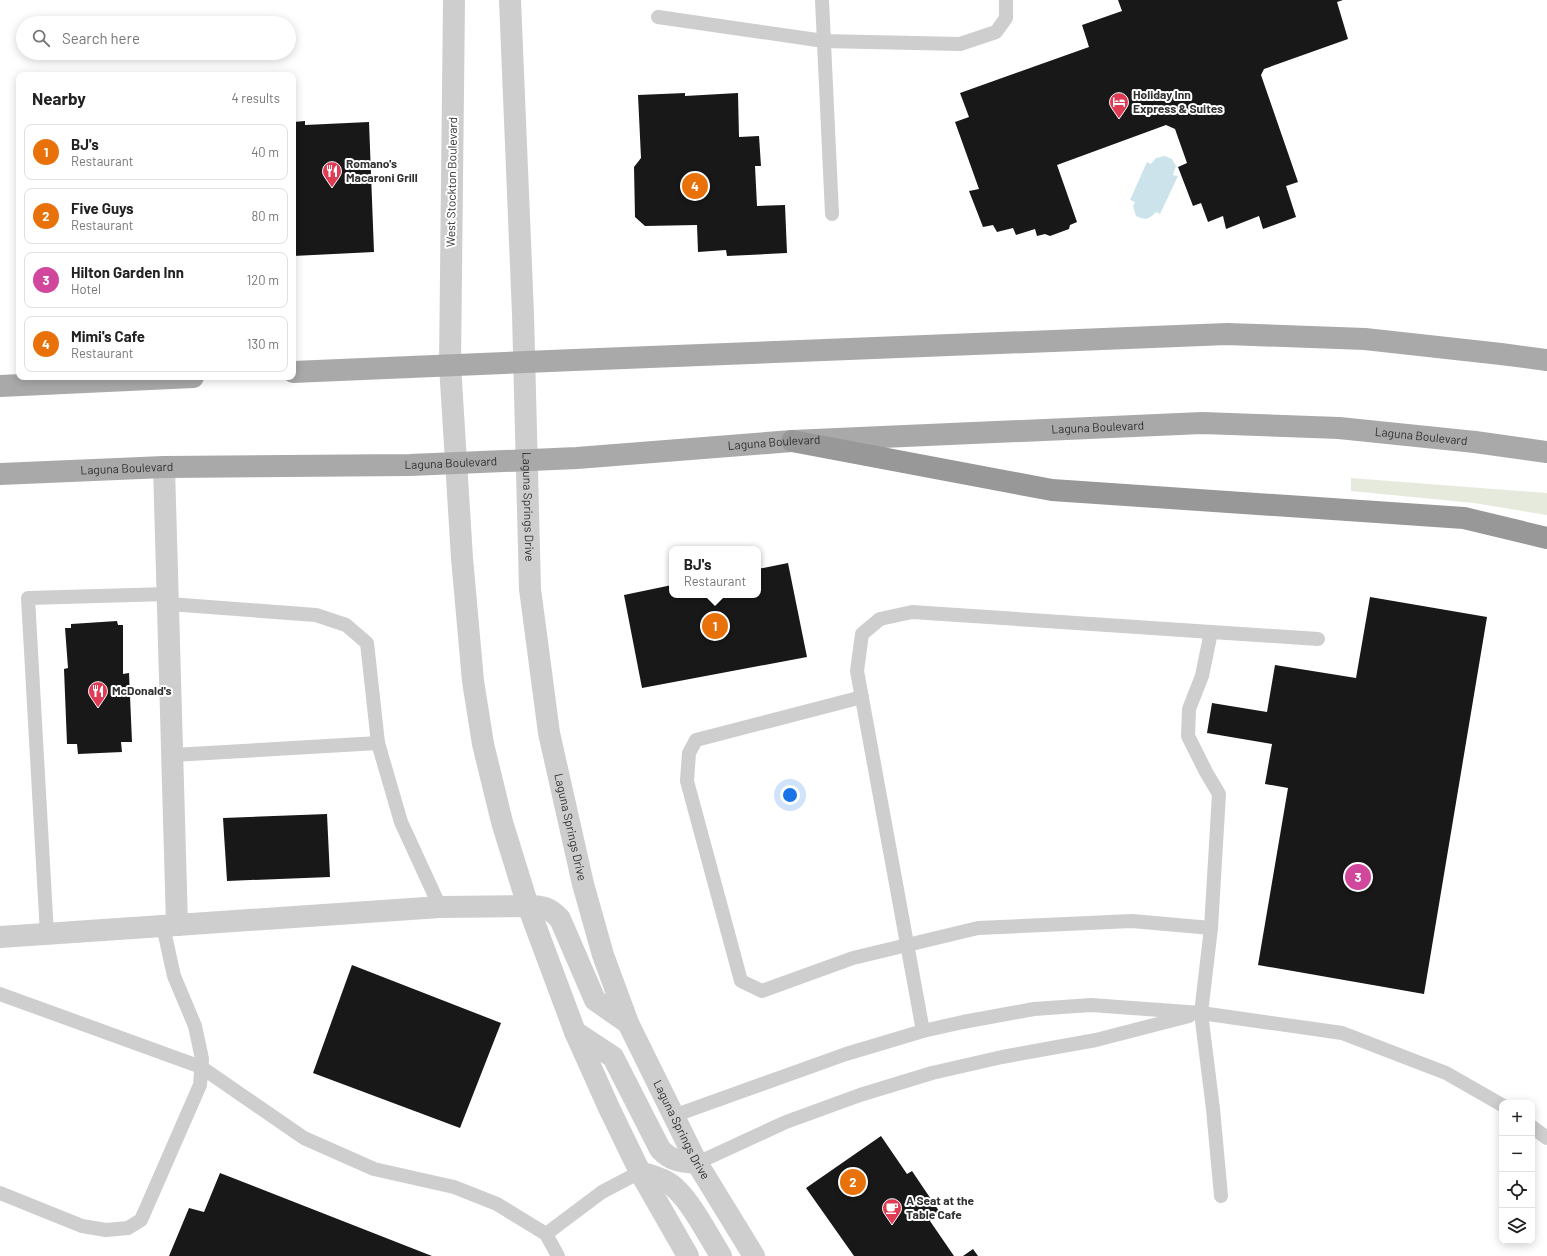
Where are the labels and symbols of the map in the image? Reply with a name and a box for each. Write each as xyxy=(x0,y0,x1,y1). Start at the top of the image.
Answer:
place label: Holiday Inn Express & Suites xyxy=(1133,87,1223,115)
hotel icon: Holiday Inn Express & Suites xyxy=(1108,91,1130,119)
street label: West Stockton Boulevard xyxy=(443,117,459,247)
place label: Romano's Macaroni Grill xyxy=(346,156,418,184)
restaurant icon: Romano's Macaroni Grill xyxy=(321,160,343,188)
pin: 4 xyxy=(682,171,708,201)
street label: Laguna Boulevard xyxy=(1051,418,1144,436)
street label: Laguna Boulevard xyxy=(1374,424,1468,447)
street label: Laguna Boulevard xyxy=(727,432,821,452)
street label: Laguna Springs Drive xyxy=(521,452,537,562)
street label: Laguna Boulevard xyxy=(404,453,498,471)
street label: Laguna Boulevard xyxy=(80,459,173,477)
pin: 1 xyxy=(702,611,728,641)
restaurant icon: McDonald's xyxy=(87,680,109,708)
place label: McDonald's xyxy=(112,683,172,697)
street label: Laguna Springs Drive xyxy=(552,772,590,882)
your location xyxy=(780,785,800,805)
pin: 3 xyxy=(1345,862,1371,892)
street label: Laguna Springs Drive xyxy=(651,1077,713,1182)
pin: 2 xyxy=(840,1167,866,1197)
place label: A Seat at the Table Cafe xyxy=(906,1193,975,1221)
cafe icon: A Seat at the Table Cafe xyxy=(881,1197,903,1225)

